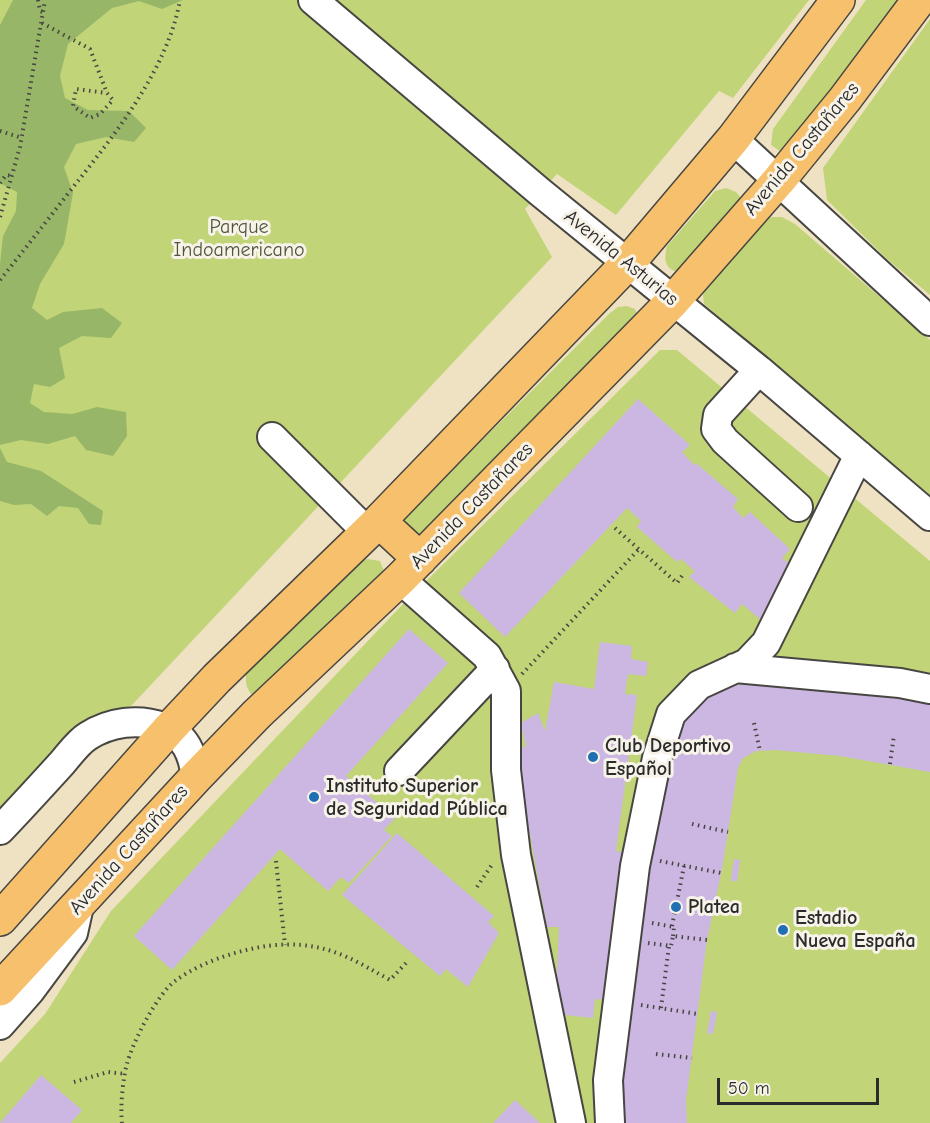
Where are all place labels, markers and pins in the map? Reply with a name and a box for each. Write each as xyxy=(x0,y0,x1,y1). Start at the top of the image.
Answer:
place label: Club Deportivo Español xyxy=(605,734,731,781)
marker: Club Deportivo Español xyxy=(586,750,600,764)
place label: Instituto Superior de Seguridad Pública xyxy=(326,774,508,821)
marker: Instituto Superior de Seguridad Pública xyxy=(307,790,321,804)
place label: Platea xyxy=(688,895,740,919)
marker: Platea xyxy=(669,900,683,914)
place label: Estadio Nueva España xyxy=(795,906,916,953)
marker: Estadio Nueva España xyxy=(776,923,790,937)

